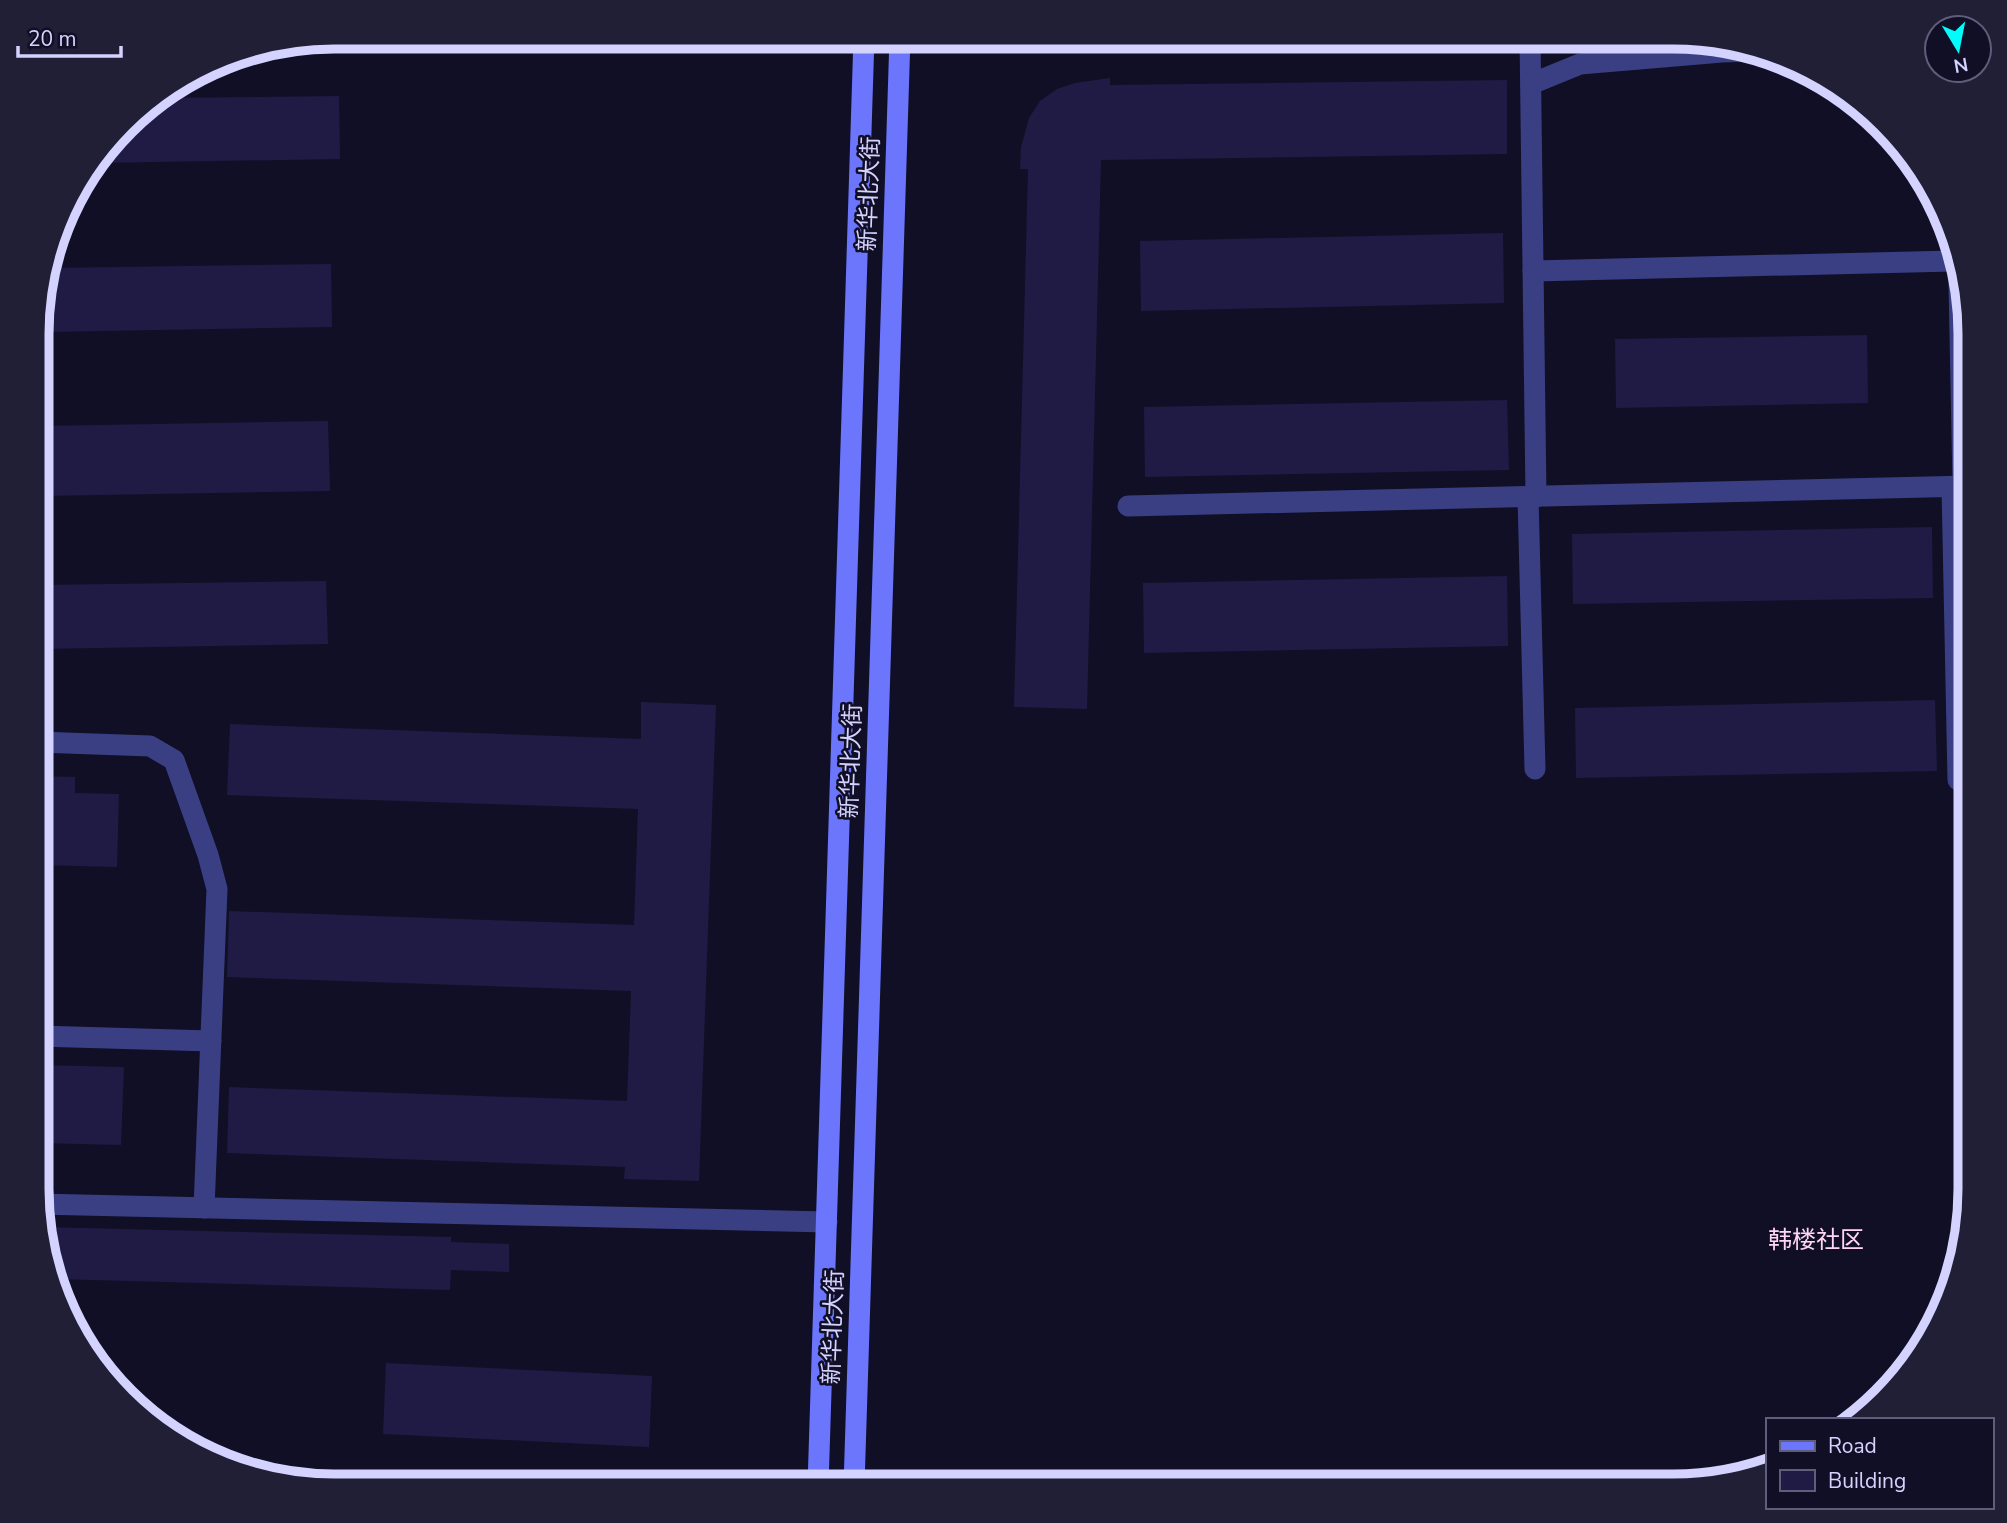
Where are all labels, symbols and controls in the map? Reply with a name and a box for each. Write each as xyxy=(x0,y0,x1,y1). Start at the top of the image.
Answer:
scale bar xyxy=(18,14,121,58)
north arrow xyxy=(1923,14,1993,84)
text: 20 m xyxy=(28,25,77,53)
text: N xyxy=(1952,51,1970,79)
street label: 新华北大街 xyxy=(852,136,886,252)
street label: 新华北大街 xyxy=(834,703,868,819)
district label: 韩楼社区 xyxy=(1768,1224,1864,1256)
street label: 新华北大街 xyxy=(816,1269,850,1385)
legend xyxy=(1766,1418,1993,1509)
text: Road xyxy=(1828,1432,1877,1460)
text: Building xyxy=(1828,1467,1906,1495)

